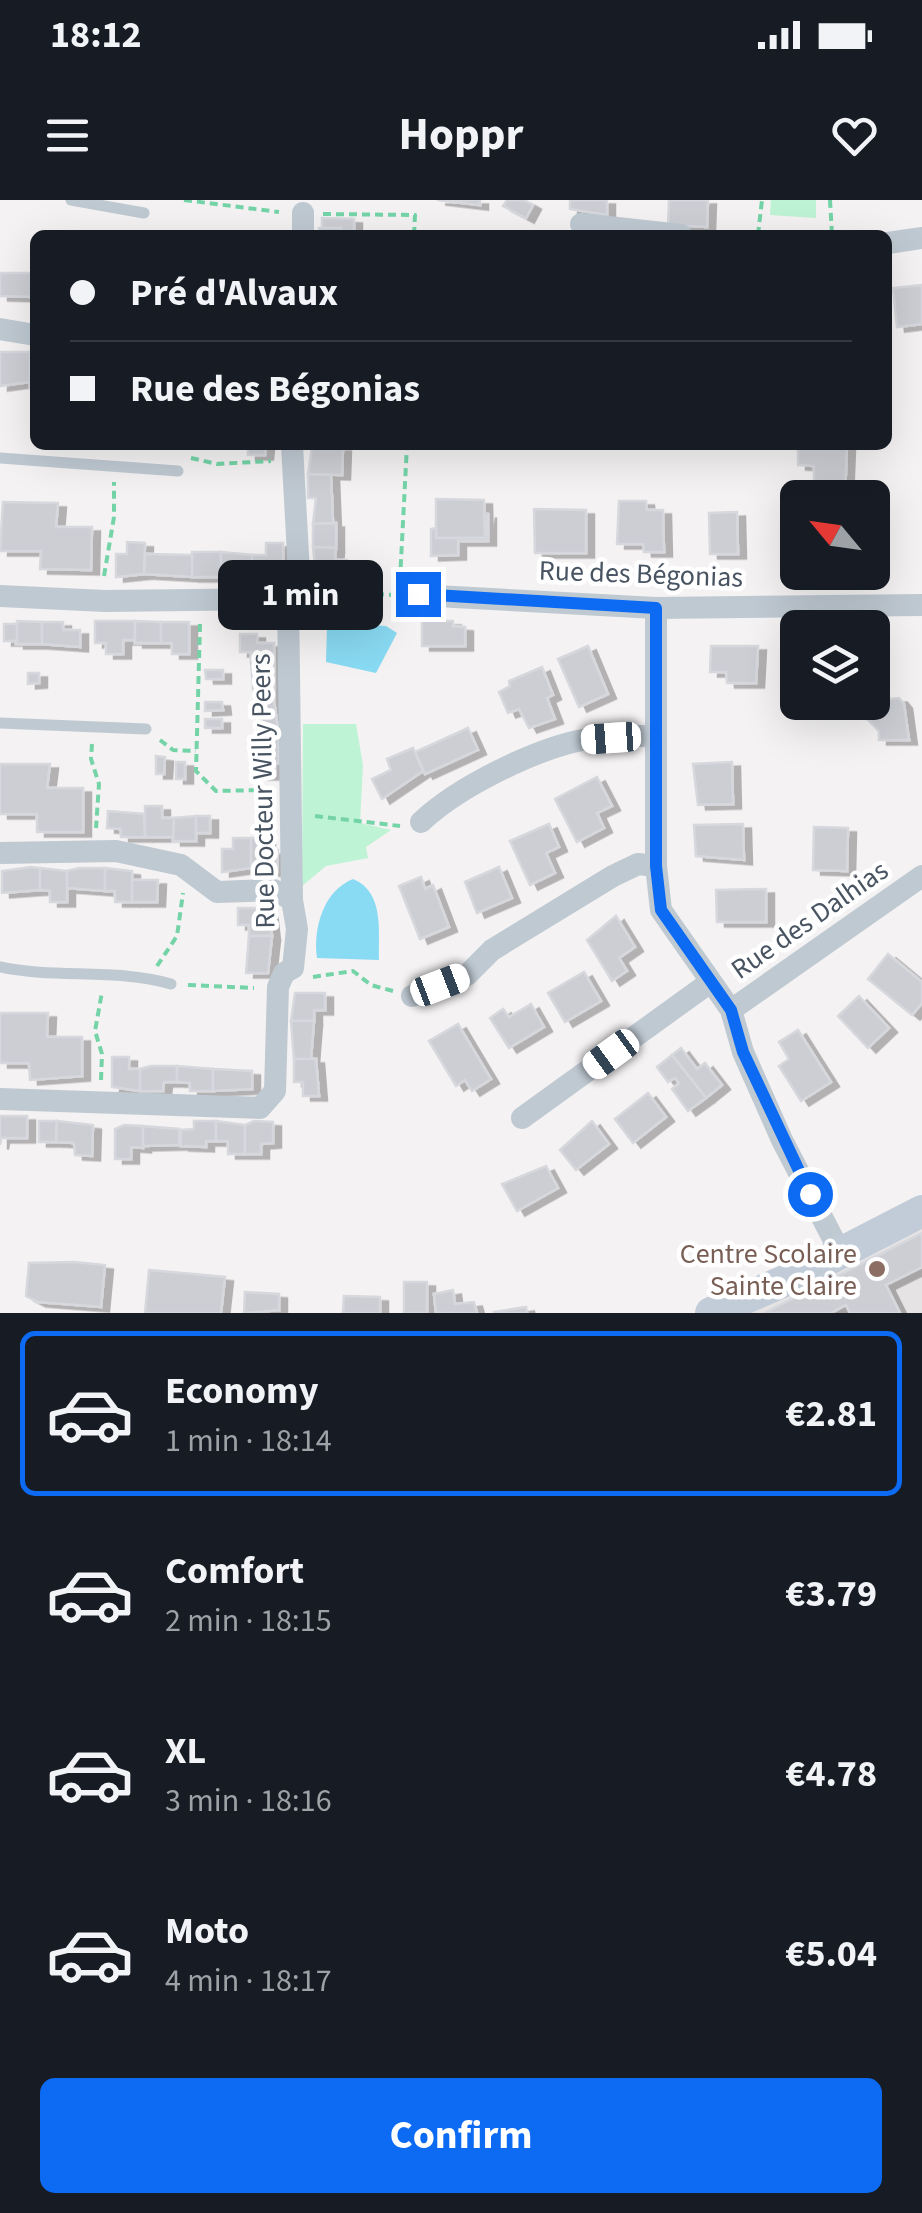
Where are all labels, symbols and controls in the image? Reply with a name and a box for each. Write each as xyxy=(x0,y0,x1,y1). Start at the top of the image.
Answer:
text: 18:12 xyxy=(50,8,142,62)
text: Hoppr xyxy=(399,103,523,167)
icon: menu xyxy=(40,108,95,163)
icon: heart xyxy=(827,108,882,163)
text: Pré d'Alvaux xyxy=(130,266,338,320)
text: Rue des Bégonias xyxy=(130,362,420,416)
north arrow xyxy=(780,480,890,590)
map controls xyxy=(780,480,890,720)
street label: Rue des Bégonias xyxy=(538,550,744,598)
callout: 1 min xyxy=(218,559,383,629)
text: 1 min xyxy=(262,572,339,618)
route end xyxy=(396,572,441,617)
button: layers xyxy=(780,610,890,720)
street label: Rue Docteur Willy Peers xyxy=(241,653,285,929)
car xyxy=(580,721,642,755)
street label: Rue des Dalhias xyxy=(723,851,896,989)
car xyxy=(407,960,473,1010)
car xyxy=(578,1024,644,1084)
route start xyxy=(788,1172,833,1217)
place label: Centre Scolaire Sainte Claire xyxy=(680,1234,857,1306)
marker: Centre Scolaire Sainte Claire xyxy=(866,1258,888,1280)
text: Economy xyxy=(165,1364,318,1418)
icon: car xyxy=(45,1369,135,1459)
text: €2.81 xyxy=(785,1387,877,1441)
text: 1 min · 18:14 xyxy=(165,1418,332,1464)
text: Comfort xyxy=(165,1544,304,1598)
icon: car xyxy=(45,1549,135,1639)
text: €3.79 xyxy=(785,1567,877,1621)
text: 2 min · 18:15 xyxy=(165,1598,332,1644)
text: XL xyxy=(165,1724,206,1778)
icon: car xyxy=(45,1729,135,1819)
text: €4.78 xyxy=(785,1747,877,1801)
text: 3 min · 18:16 xyxy=(165,1778,332,1824)
text: Moto xyxy=(165,1904,249,1958)
icon: car xyxy=(45,1909,135,1999)
text: €5.04 xyxy=(785,1927,877,1981)
text: 4 min · 18:17 xyxy=(165,1958,332,2004)
button: Confirm xyxy=(40,2078,882,2193)

